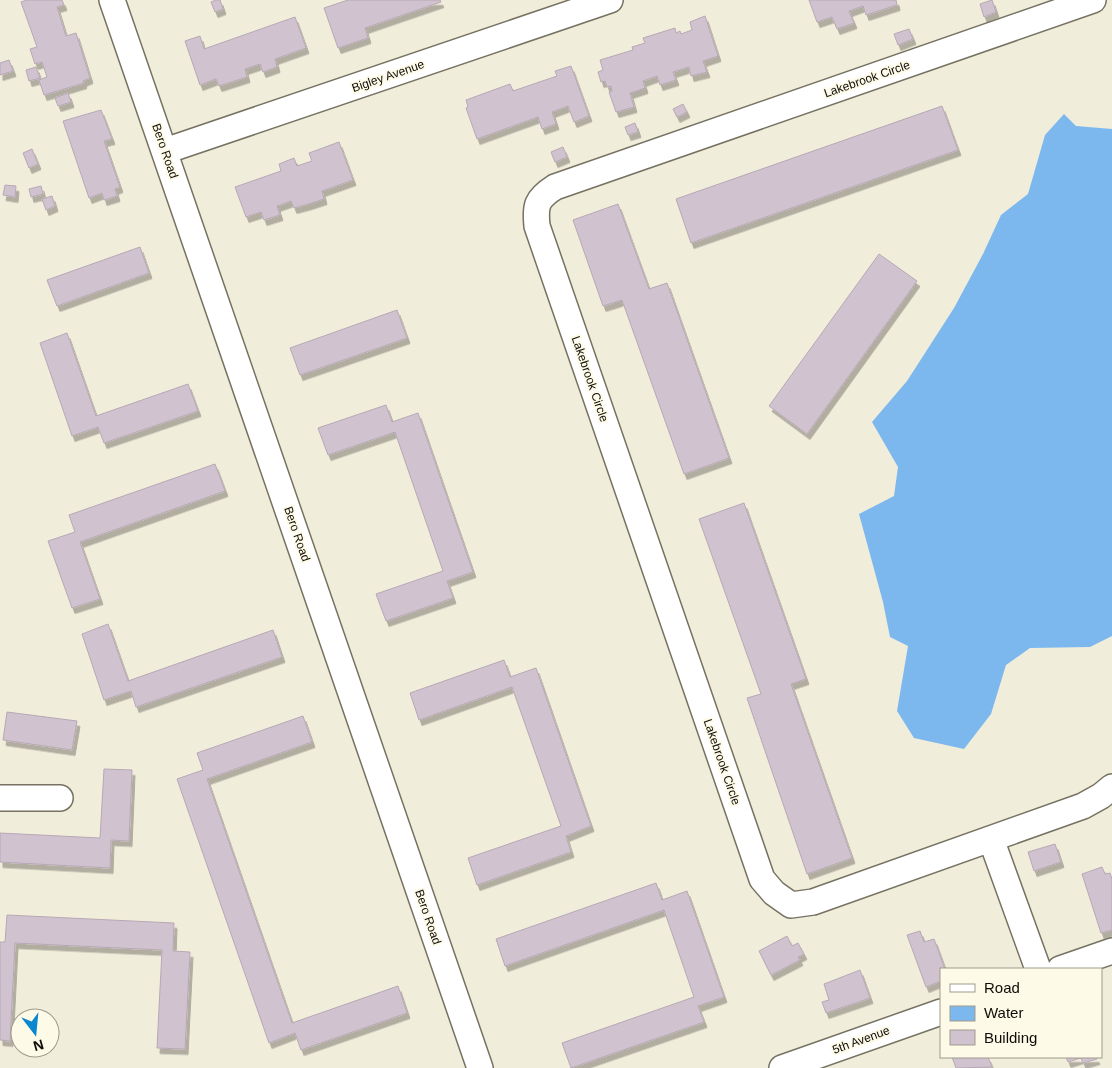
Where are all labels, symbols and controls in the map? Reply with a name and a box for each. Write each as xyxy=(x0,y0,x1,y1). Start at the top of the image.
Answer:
street label: Bigley Avenue xyxy=(350,57,426,95)
street label: Lakebrook Circle xyxy=(822,58,912,100)
street label: Bero Road xyxy=(149,122,181,180)
street label: Lakebrook Circle xyxy=(569,334,611,424)
street label: Bero Road xyxy=(281,505,313,563)
street label: Lakebrook Circle xyxy=(701,717,743,807)
street label: Bero Road xyxy=(412,888,444,946)
legend xyxy=(940,968,1102,1058)
text: Road xyxy=(984,979,1020,996)
text: Water xyxy=(984,1004,1023,1021)
north arrow xyxy=(10,1008,60,1058)
street label: 5th Avenue xyxy=(830,1023,892,1057)
text: Building xyxy=(984,1029,1037,1046)
text: N xyxy=(32,1036,46,1055)

